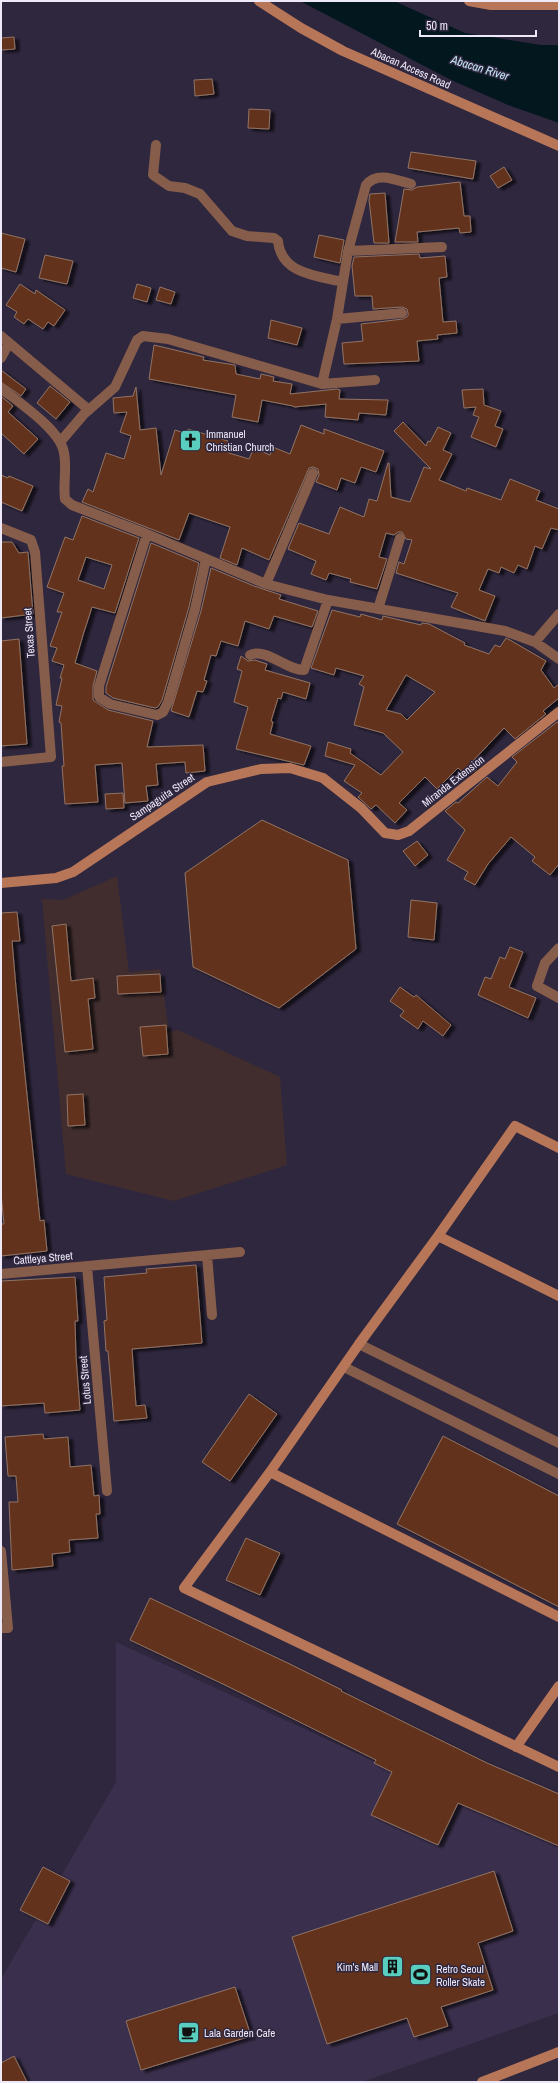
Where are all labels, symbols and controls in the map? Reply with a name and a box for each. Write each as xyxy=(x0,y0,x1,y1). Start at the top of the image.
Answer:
scale bar xyxy=(420,12,536,38)
text: 50 m xyxy=(426,18,448,34)
street label: Abacan Access Road xyxy=(368,44,453,92)
water label: Abacan River xyxy=(448,51,512,85)
church icon: Immanuel Christian Church xyxy=(177,427,203,453)
place label: Immanuel Christian Church xyxy=(206,427,274,454)
street label: Texas Street xyxy=(20,607,38,658)
street label: Miranda Extension xyxy=(419,752,487,810)
street label: Sampaguita Street xyxy=(127,770,198,824)
street label: Cattleya Street xyxy=(13,1248,74,1268)
street label: Lotus Street xyxy=(76,1355,94,1405)
building icon: Kim's Mall xyxy=(380,1954,406,1980)
place label: Kim's Mall xyxy=(337,1960,378,1974)
sports icon: Retro Seoul Roller Skate xyxy=(408,1962,434,1988)
place label: Retro Seoul Roller Skate xyxy=(436,1962,485,1989)
cafe icon: Lala Garden Cafe xyxy=(176,2020,202,2046)
place label: Lala Garden Cafe xyxy=(204,2026,275,2040)

